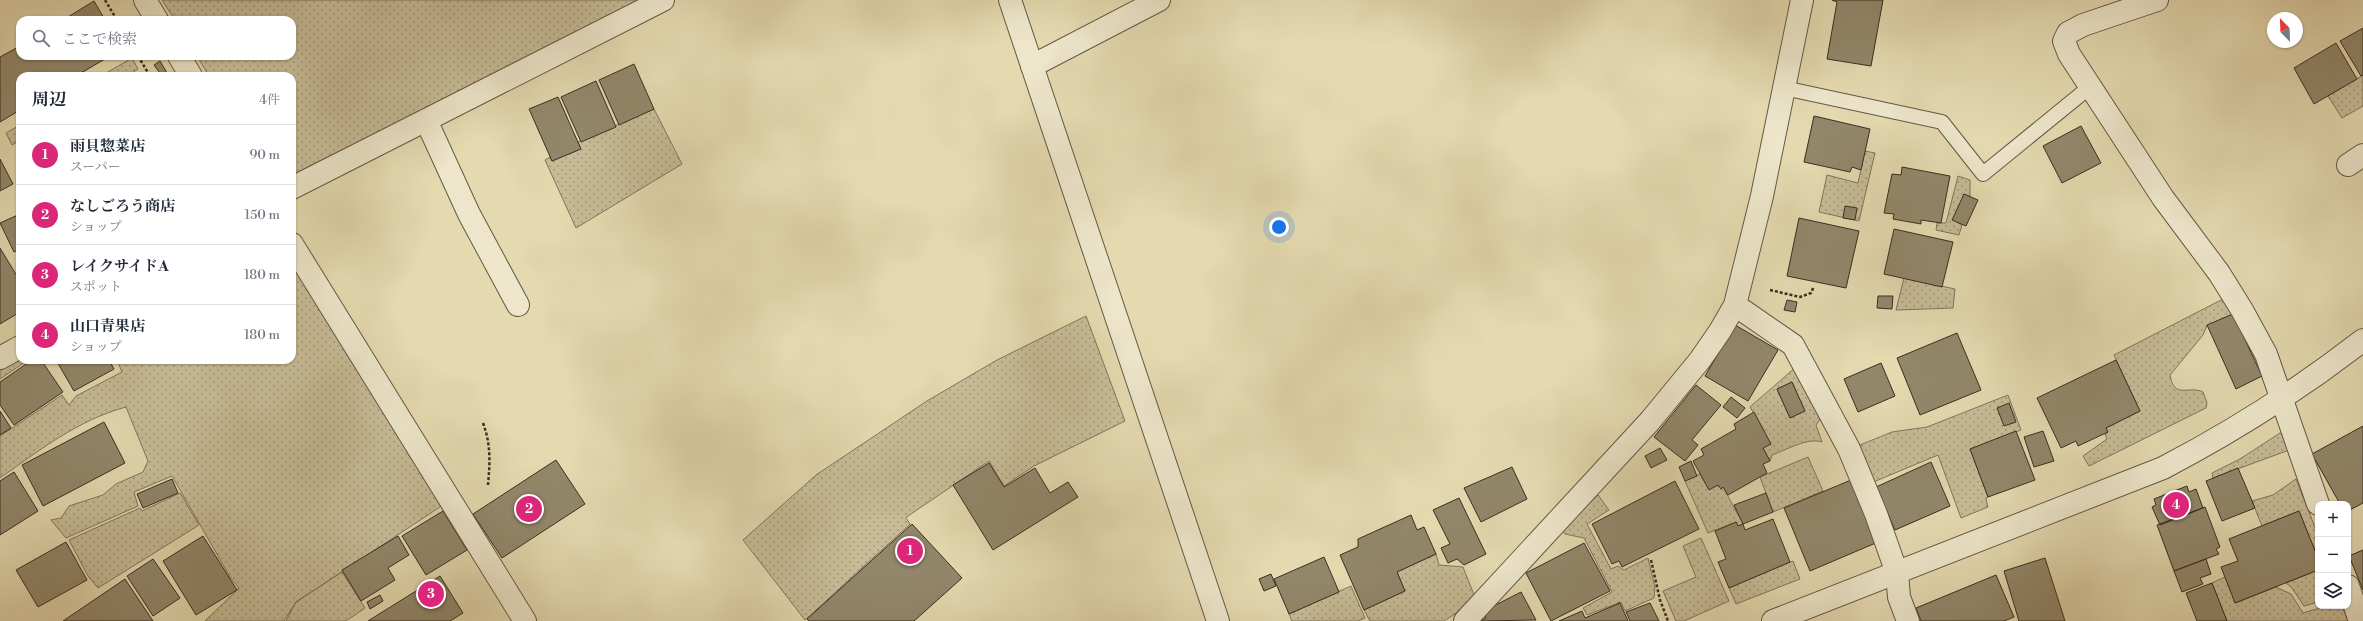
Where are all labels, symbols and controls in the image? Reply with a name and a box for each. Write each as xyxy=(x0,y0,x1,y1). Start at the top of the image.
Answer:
north arrow xyxy=(2267,12,2303,48)
search box xyxy=(16,16,296,60)
icon: search xyxy=(30,27,52,49)
text: ここで検索 xyxy=(62,30,137,49)
text: 周辺 xyxy=(32,89,66,111)
text: 4件 xyxy=(259,92,280,108)
text: 雨貝惣菜店 xyxy=(70,137,145,156)
text: 1 xyxy=(42,147,48,163)
text: 90 m xyxy=(249,147,280,163)
text: スーパー xyxy=(70,159,121,175)
text: なしごろう商店 xyxy=(70,197,175,216)
text: 2 xyxy=(41,207,49,223)
text: 150 m xyxy=(245,207,280,223)
your location xyxy=(1269,217,1289,237)
text: ショップ xyxy=(70,219,122,235)
text: レイクサイドA xyxy=(70,257,169,276)
text: 3 xyxy=(41,267,49,283)
text: 180 m xyxy=(244,267,280,283)
text: スポット xyxy=(70,279,122,295)
text: 山口青果店 xyxy=(70,317,145,336)
text: 4 xyxy=(41,327,49,343)
text: 180 m xyxy=(244,327,280,343)
text: ショップ xyxy=(70,339,122,355)
pin: 4 xyxy=(2163,490,2189,520)
pin: 2 xyxy=(516,494,542,524)
map controls xyxy=(2315,501,2351,609)
button: + xyxy=(2315,501,2351,537)
pin: 1 xyxy=(897,536,923,566)
button: − xyxy=(2315,537,2351,573)
button: layers xyxy=(2315,573,2351,609)
pin: 3 xyxy=(418,579,444,609)

